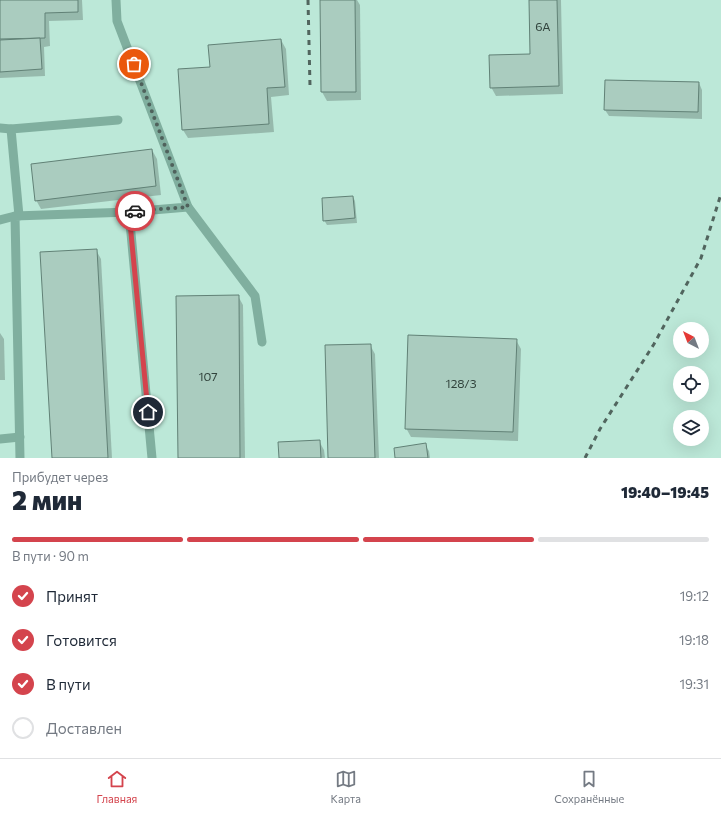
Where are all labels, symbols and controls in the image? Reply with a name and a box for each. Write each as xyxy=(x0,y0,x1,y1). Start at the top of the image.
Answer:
house number: 6А xyxy=(535,19,551,33)
pin xyxy=(117,47,151,81)
icon: bag xyxy=(123,53,145,75)
courier xyxy=(115,191,155,231)
icon: car xyxy=(124,200,146,222)
north arrow xyxy=(673,322,709,358)
map controls xyxy=(673,322,709,446)
button: locate xyxy=(673,366,709,402)
house number: 107 xyxy=(198,369,218,383)
house number: 128/3 xyxy=(446,376,477,390)
pin xyxy=(131,395,165,429)
icon: home xyxy=(137,401,159,423)
button: layers xyxy=(673,410,709,446)
text: Прибудет через xyxy=(12,469,108,485)
text: 19:40–19:45 xyxy=(621,483,709,501)
text: 2 мин xyxy=(12,484,82,515)
text: В пути · 90 m xyxy=(12,548,89,564)
icon: check xyxy=(12,585,34,607)
text: Принят xyxy=(46,587,98,605)
text: 19:12 xyxy=(680,588,709,604)
icon: check xyxy=(12,629,34,651)
text: Готовится xyxy=(46,631,117,649)
text: 19:18 xyxy=(679,632,709,648)
icon: check xyxy=(12,673,34,695)
text: В пути xyxy=(46,675,91,693)
text: 19:31 xyxy=(680,676,709,692)
text: Доставлен xyxy=(46,719,122,737)
tab: Главная xyxy=(97,768,137,805)
tab: Карта xyxy=(331,768,361,805)
tab: Сохранённые xyxy=(554,768,624,805)

